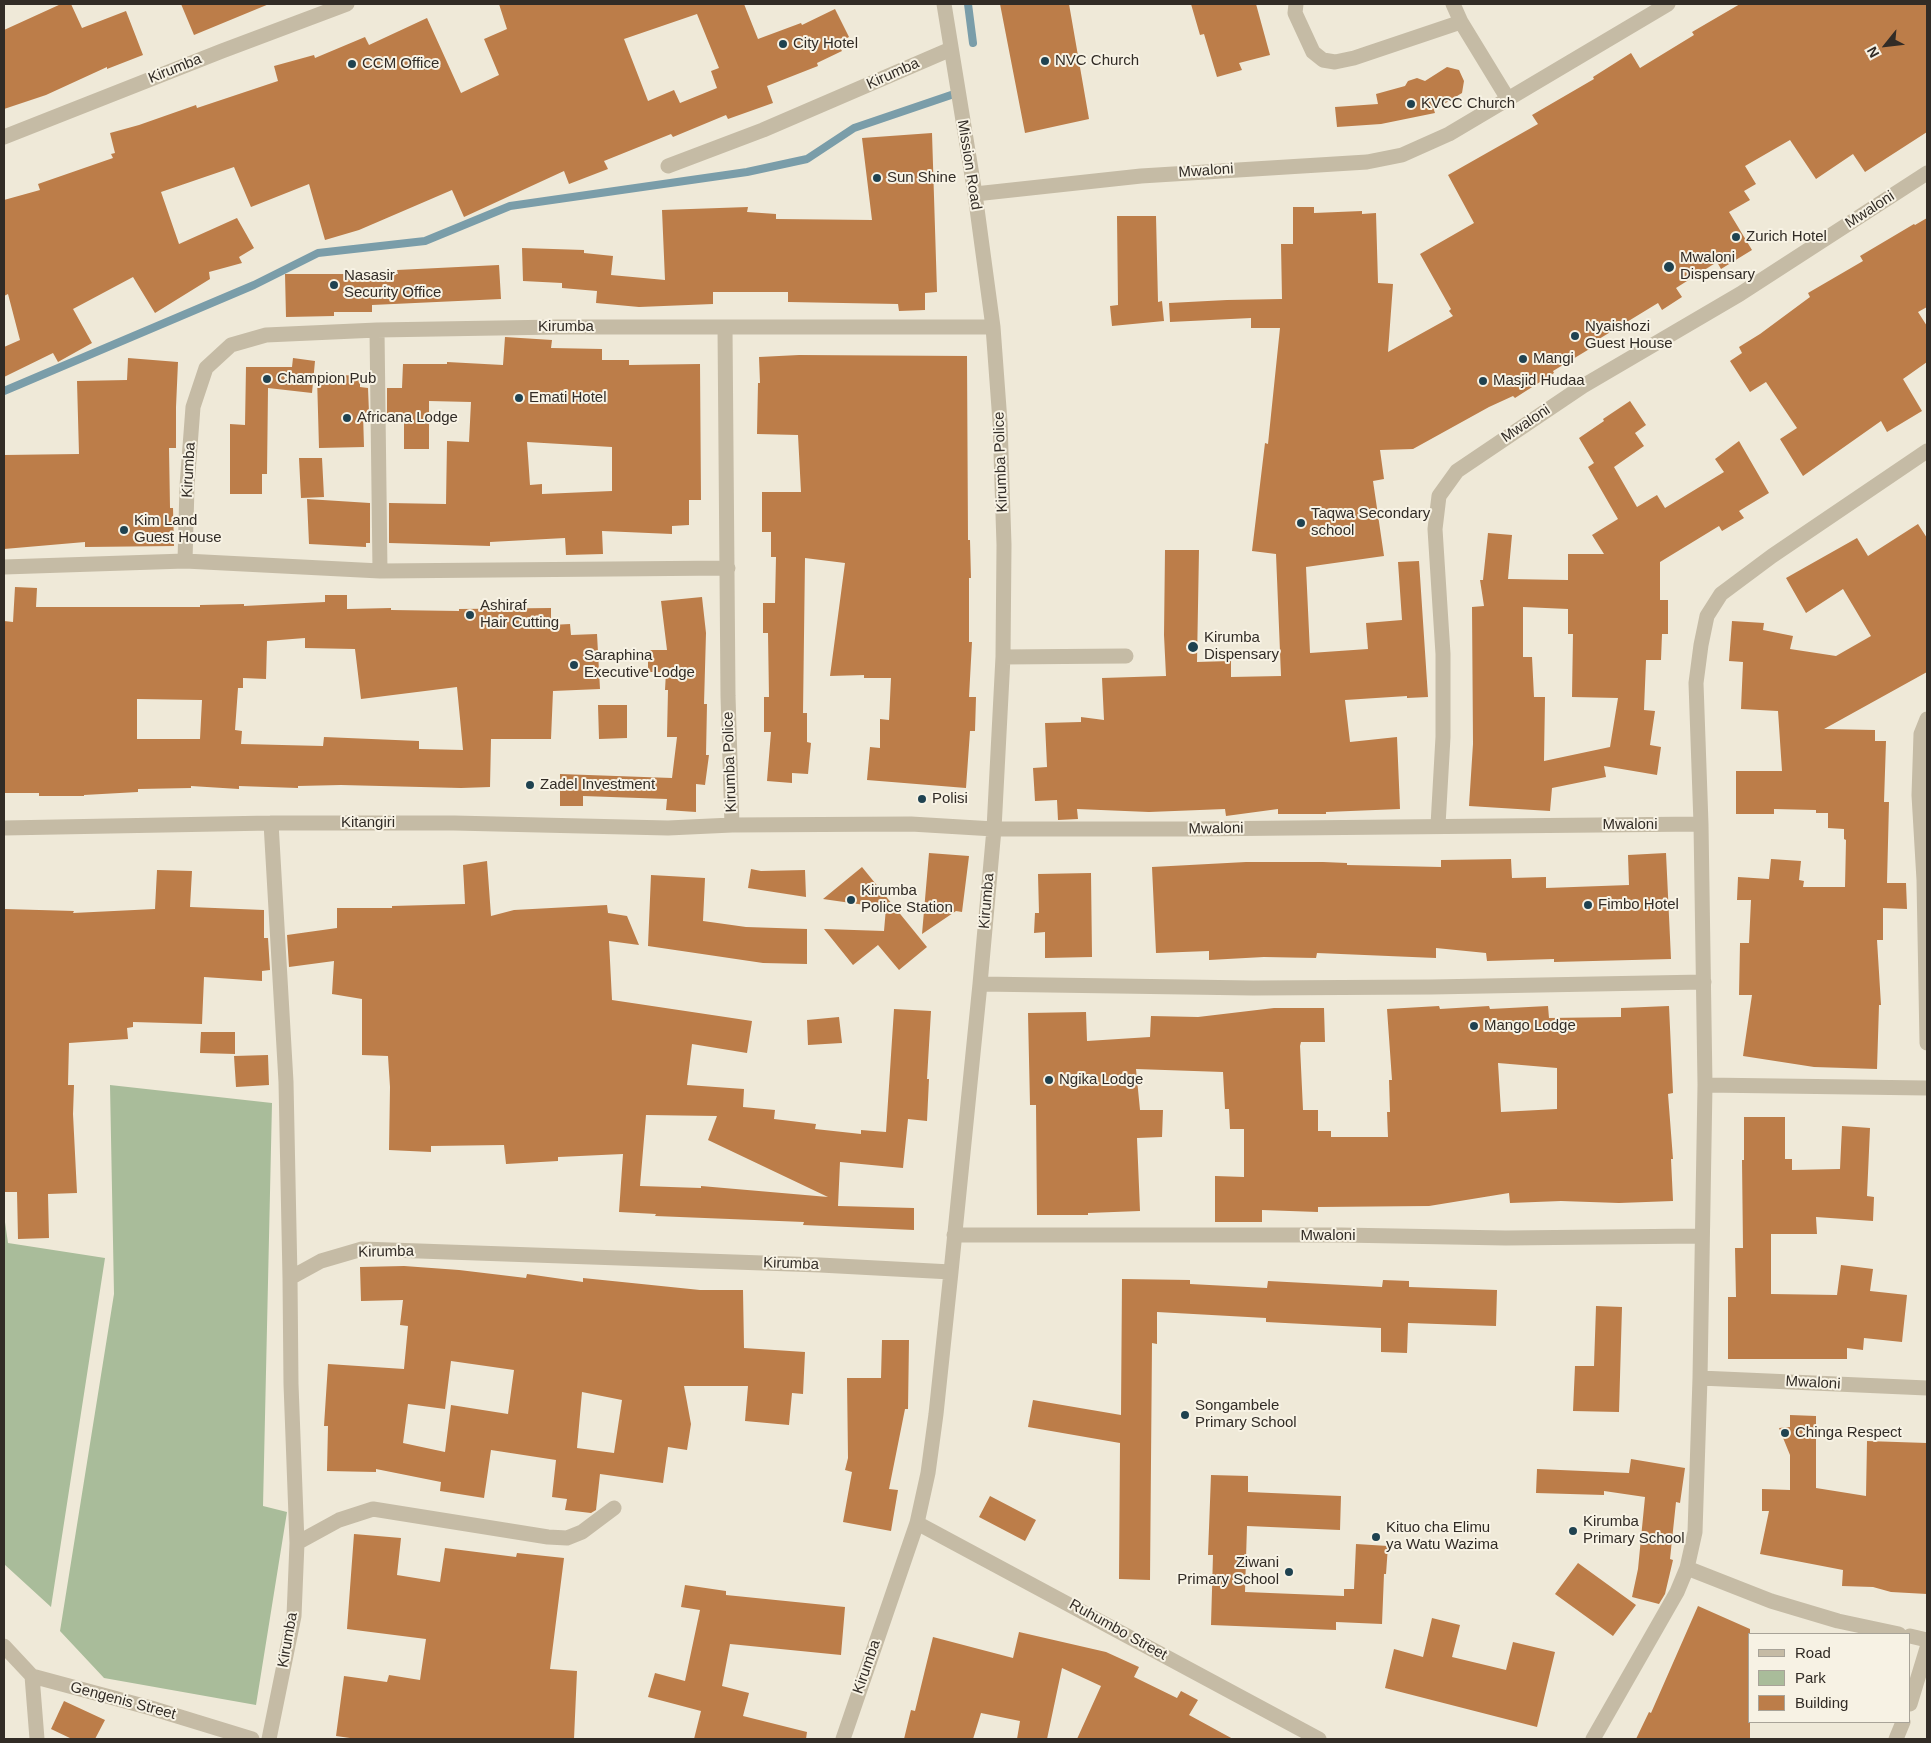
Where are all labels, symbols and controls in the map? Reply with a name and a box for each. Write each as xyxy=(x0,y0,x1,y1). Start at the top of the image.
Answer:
north arrow xyxy=(1861,20,1911,70)
place label: City Hotel xyxy=(793,35,858,53)
marker: City Hotel xyxy=(777,38,789,50)
text: N xyxy=(1863,44,1882,61)
street label: Kirumba xyxy=(146,50,204,88)
place label: NVC Church xyxy=(1055,52,1139,70)
street label: Kirumba xyxy=(864,54,922,94)
place label: CCM Office xyxy=(362,55,439,73)
marker: NVC Church xyxy=(1039,55,1051,67)
marker: CCM Office xyxy=(346,58,358,70)
place label: KVCC Church xyxy=(1421,95,1515,113)
marker: KVCC Church xyxy=(1405,98,1417,110)
street label: Mission Road xyxy=(953,119,985,211)
street label: Mwaloni xyxy=(1178,160,1234,182)
place label: Sun Shine xyxy=(887,169,956,187)
marker: Sun Shine xyxy=(871,172,883,184)
street label: Mwaloni xyxy=(1842,187,1898,233)
place label: Zurich Hotel xyxy=(1746,228,1827,246)
marker: Zurich Hotel xyxy=(1730,231,1742,243)
place label: Mwaloni Dispensary xyxy=(1680,249,1755,284)
marker: Mwaloni Dispensary xyxy=(1662,260,1676,274)
place label: Nasasir Security Office xyxy=(344,267,441,302)
marker: Nasasir Security Office xyxy=(328,279,340,291)
street label: Kirumba xyxy=(538,318,594,336)
place label: Nyaishozi Guest House xyxy=(1585,318,1673,353)
marker: Nyaishozi Guest House xyxy=(1569,330,1581,342)
place label: Mangi xyxy=(1533,350,1574,368)
marker: Mangi xyxy=(1517,353,1529,365)
place label: Champion Pub xyxy=(277,370,376,388)
place label: Masjid Hudaa xyxy=(1493,372,1585,390)
marker: Champion Pub xyxy=(261,373,273,385)
marker: Masjid Hudaa xyxy=(1477,375,1489,387)
place label: Emati Hotel xyxy=(529,389,607,407)
marker: Emati Hotel xyxy=(513,392,525,404)
street label: Mwaloni xyxy=(1498,401,1554,447)
place label: Africana Lodge xyxy=(357,409,458,427)
street label: Kirumba Police xyxy=(990,411,1012,513)
marker: Africana Lodge xyxy=(341,412,353,424)
street label: Kirumba xyxy=(179,442,199,498)
place label: Taqwa Secondary school xyxy=(1311,505,1430,540)
place label: Kim Land Guest House xyxy=(134,512,222,547)
marker: Taqwa Secondary school xyxy=(1295,517,1307,529)
marker: Kim Land Guest House xyxy=(118,524,130,536)
place label: Ashiraf Hair Cutting xyxy=(480,597,559,632)
marker: Ashiraf Hair Cutting xyxy=(464,609,476,621)
place label: Kirumba Dispensary xyxy=(1204,629,1279,664)
marker: Kirumba Dispensary xyxy=(1186,640,1200,654)
place label: Saraphina Executive Lodge xyxy=(584,647,695,682)
marker: Saraphina Executive Lodge xyxy=(568,659,580,671)
street label: Kirumba Police xyxy=(719,711,741,813)
place label: Zadel Investment xyxy=(540,776,655,794)
marker: Zadel Investment xyxy=(524,779,536,791)
place label: Polisi xyxy=(932,790,968,808)
marker: Polisi xyxy=(916,793,928,805)
street label: Kitangiri xyxy=(341,814,395,832)
street label: Mwaloni xyxy=(1602,816,1658,834)
street label: Mwaloni xyxy=(1188,820,1244,838)
street label: Kirumba xyxy=(976,872,998,930)
place label: Kirumba Police Station xyxy=(861,882,953,917)
marker: Kirumba Police Station xyxy=(845,894,857,906)
place label: Fimbo Hotel xyxy=(1598,896,1679,914)
marker: Fimbo Hotel xyxy=(1582,899,1594,911)
place label: Mango Lodge xyxy=(1484,1017,1576,1035)
marker: Mango Lodge xyxy=(1468,1020,1480,1032)
place label: Ngika Lodge xyxy=(1059,1071,1143,1089)
marker: Ngika Lodge xyxy=(1043,1074,1055,1086)
street label: Mwaloni xyxy=(1300,1227,1356,1245)
street label: Kirumba xyxy=(358,1243,414,1261)
street label: Kirumba xyxy=(763,1254,819,1274)
street label: Mwaloni xyxy=(1785,1373,1841,1393)
place label: Songambele Primary School xyxy=(1195,1397,1297,1432)
marker: Songambele Primary School xyxy=(1179,1409,1191,1421)
place label: Chinga Respect xyxy=(1795,1424,1902,1442)
marker: Chinga Respect xyxy=(1779,1427,1791,1439)
place label: Kirumba Primary School xyxy=(1583,1513,1685,1548)
place label: Kituo cha Elimu ya Watu Wazima xyxy=(1386,1519,1498,1554)
marker: Kirumba Primary School xyxy=(1567,1525,1579,1537)
marker: Kituo cha Elimu ya Watu Wazima xyxy=(1370,1531,1382,1543)
place label: Ziwani Primary School xyxy=(1177,1554,1279,1589)
marker: Ziwani Primary School xyxy=(1283,1566,1295,1578)
street label: Ruhumbo Street xyxy=(1066,1596,1170,1664)
street label: Kirumba xyxy=(274,1611,302,1669)
legend xyxy=(1748,1633,1911,1723)
street label: Kirumba xyxy=(849,1638,885,1696)
text: Road xyxy=(1795,1644,1831,1661)
text: Park xyxy=(1795,1669,1826,1686)
street label: Gengenis Street xyxy=(68,1678,178,1724)
text: Building xyxy=(1795,1694,1848,1711)

